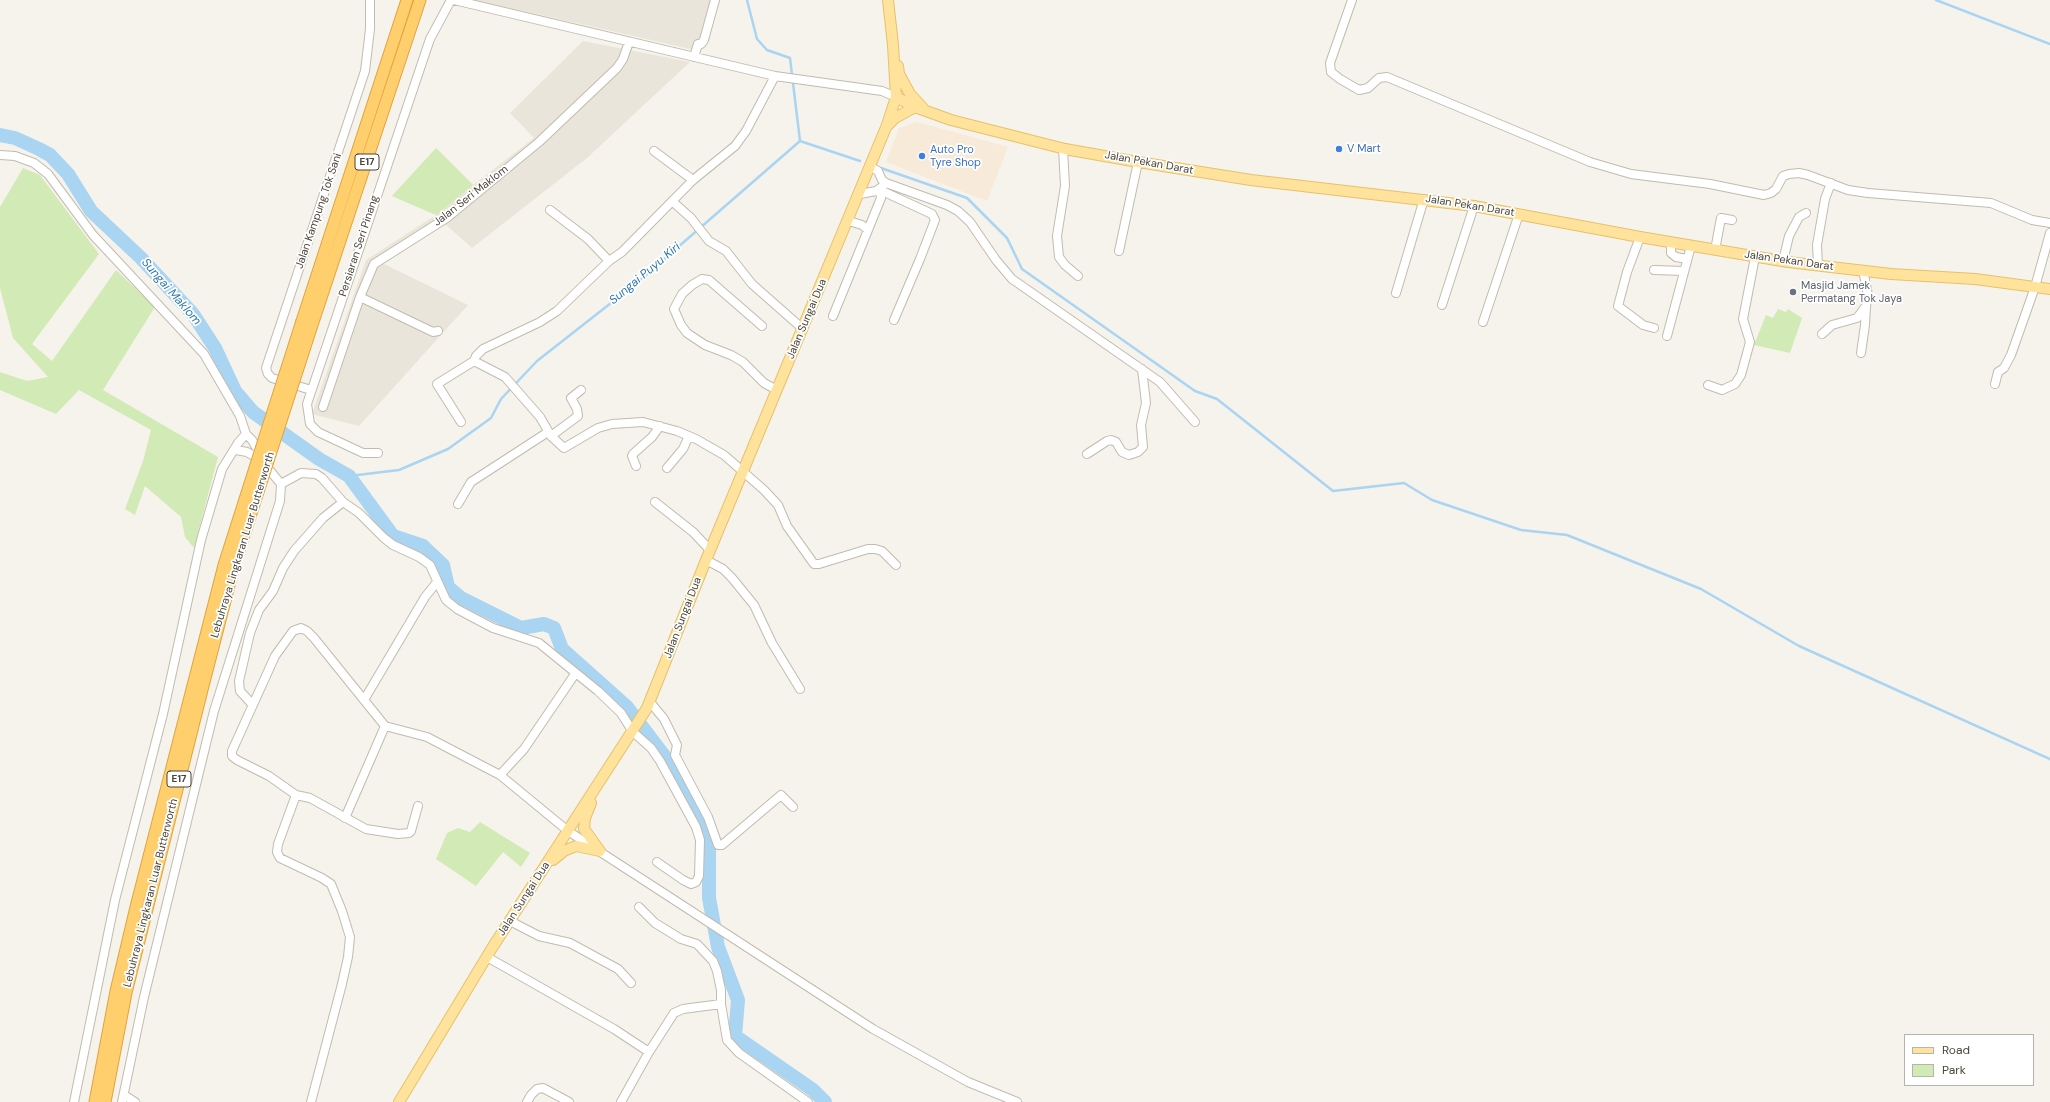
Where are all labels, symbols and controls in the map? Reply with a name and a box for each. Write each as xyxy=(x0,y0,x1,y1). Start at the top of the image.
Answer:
place label: V Mart xyxy=(1347,142,1381,156)
place label: Auto Pro Tyre Shop xyxy=(930,143,981,169)
marker: V Mart xyxy=(1334,144,1344,154)
street label: Jalan Pekan Darat xyxy=(1104,149,1194,177)
marker: Auto Pro Tyre Shop xyxy=(917,151,927,161)
street label: Jalan Kampung Tok Sani xyxy=(293,152,345,270)
road number: E17 xyxy=(355,154,379,170)
street label: Jalan Seri Maklom xyxy=(431,163,511,229)
street label: Jalan Pekan Darat xyxy=(1425,192,1515,220)
street label: Persiaran Seri Pinang xyxy=(336,194,382,298)
water label: Sungai Puyu Kiri xyxy=(606,240,684,308)
street label: Jalan Pekan Darat xyxy=(1744,248,1834,274)
water label: Sungai Maklom xyxy=(138,256,204,328)
street label: Jalan Sungai Dua xyxy=(784,277,830,361)
place label: Masjid Jamek Permatang Tok Jaya xyxy=(1801,279,1902,305)
marker: Masjid Jamek Permatang Tok Jaya xyxy=(1788,287,1798,297)
street label: Lebuhraya Lingkaran Luar Butterworth xyxy=(208,450,278,640)
street label: Jalan Sungai Dua xyxy=(661,576,705,660)
road number: E17 xyxy=(167,771,191,787)
street label: Lebuhraya Lingkaran Luar Butterworth xyxy=(121,797,181,989)
street label: Jalan Sungai Dua xyxy=(495,859,553,939)
legend xyxy=(1904,1034,2034,1086)
text: Road xyxy=(1942,1042,1970,1058)
text: Park xyxy=(1942,1062,1966,1078)

